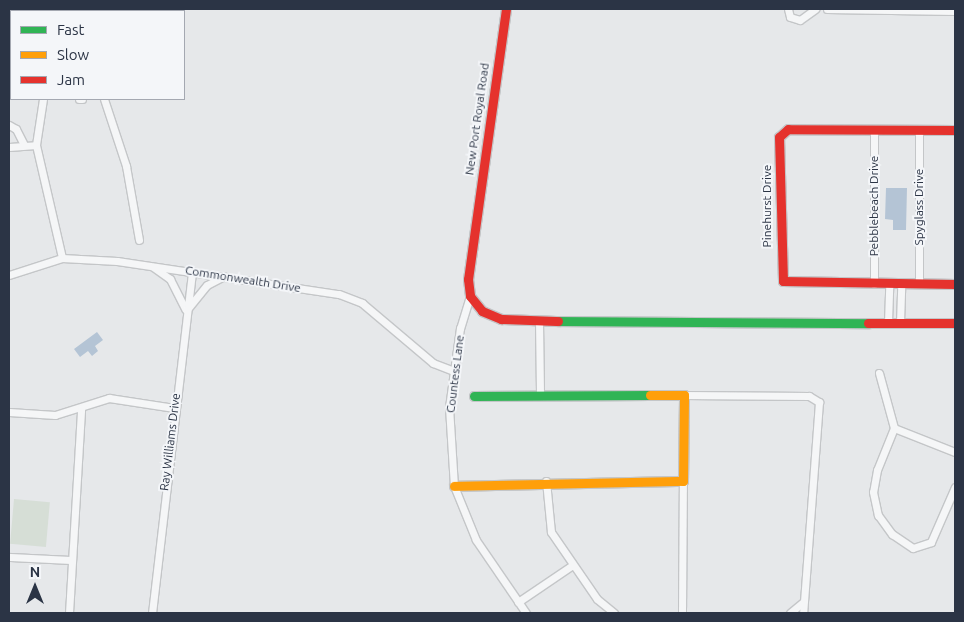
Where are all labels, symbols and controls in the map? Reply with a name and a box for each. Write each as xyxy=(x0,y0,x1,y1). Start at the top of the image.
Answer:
legend xyxy=(10,10,185,100)
text: Fast xyxy=(57,21,84,38)
text: Slow xyxy=(57,46,89,63)
street label: New Port Royal Road xyxy=(462,62,492,176)
text: Jam xyxy=(57,71,85,88)
street label: Pebblebeach Drive xyxy=(867,156,881,256)
street label: Pinehurst Drive xyxy=(760,165,774,247)
street label: Spyglass Drive xyxy=(912,169,926,245)
street label: Commonwealth Drive xyxy=(184,263,302,295)
street label: Countess Lane xyxy=(443,334,467,414)
street label: Ray Williams Drive xyxy=(157,392,183,492)
north arrow xyxy=(10,562,60,612)
text: N xyxy=(30,564,40,580)

